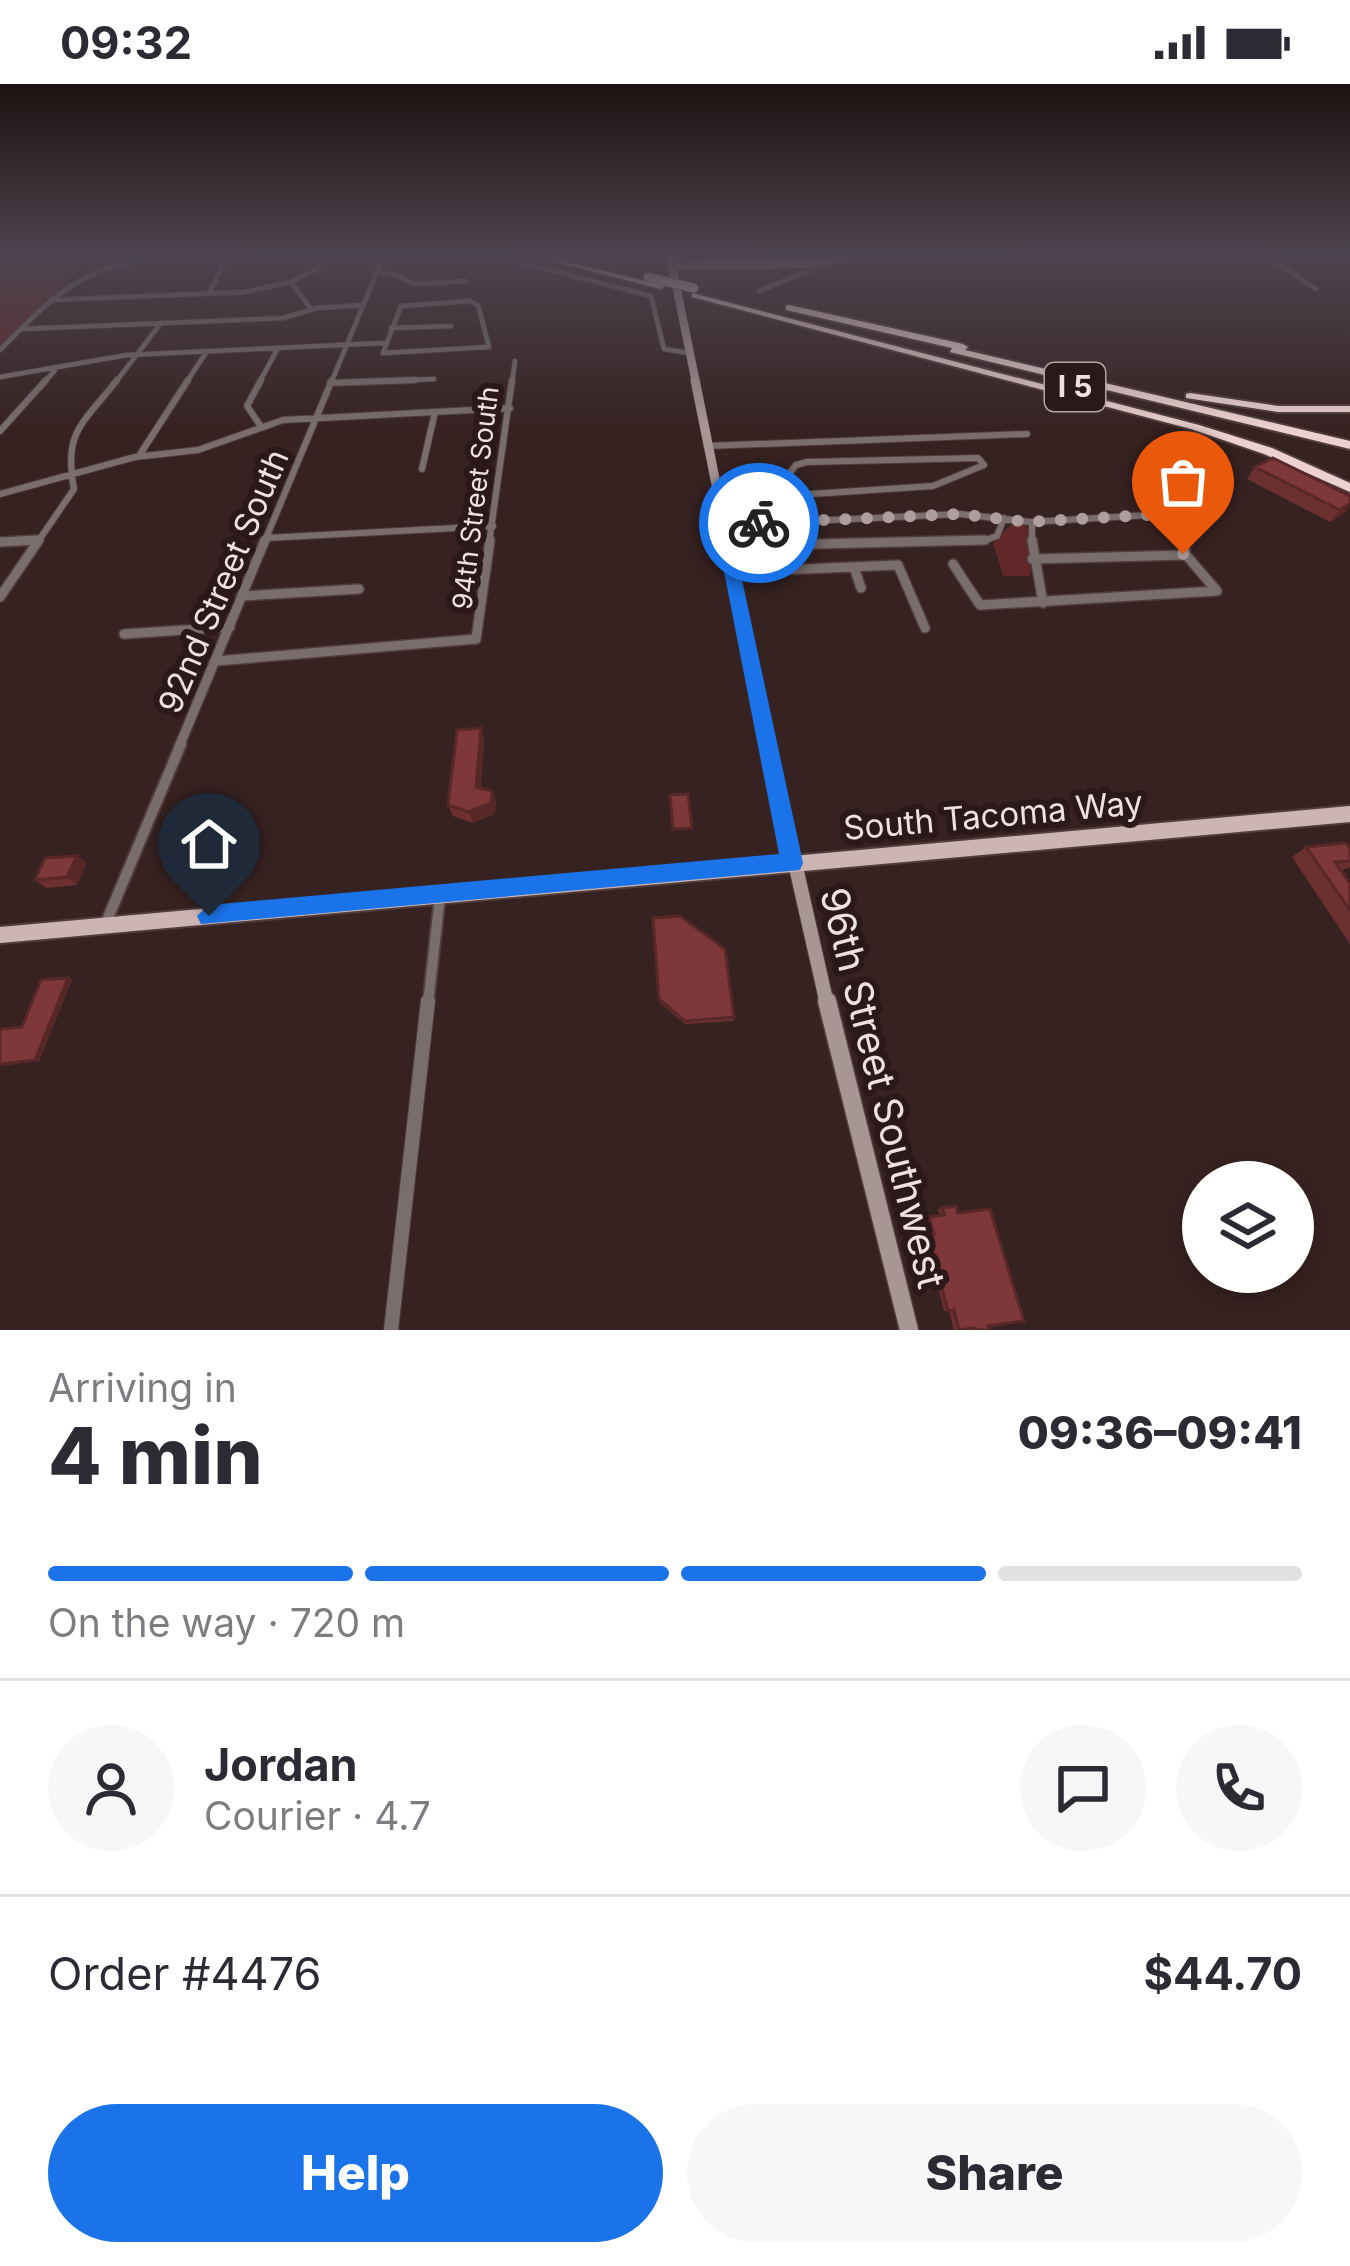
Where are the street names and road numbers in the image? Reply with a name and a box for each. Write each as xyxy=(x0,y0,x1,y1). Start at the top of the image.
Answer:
road number: I 5 xyxy=(1045,363,1105,411)
street label: 94th Street South xyxy=(445,384,506,611)
street label: 92nd Street South xyxy=(149,443,297,719)
street label: South Tacoma Way xyxy=(842,782,1144,848)
street label: 96th Street Southwest xyxy=(811,883,956,1293)

